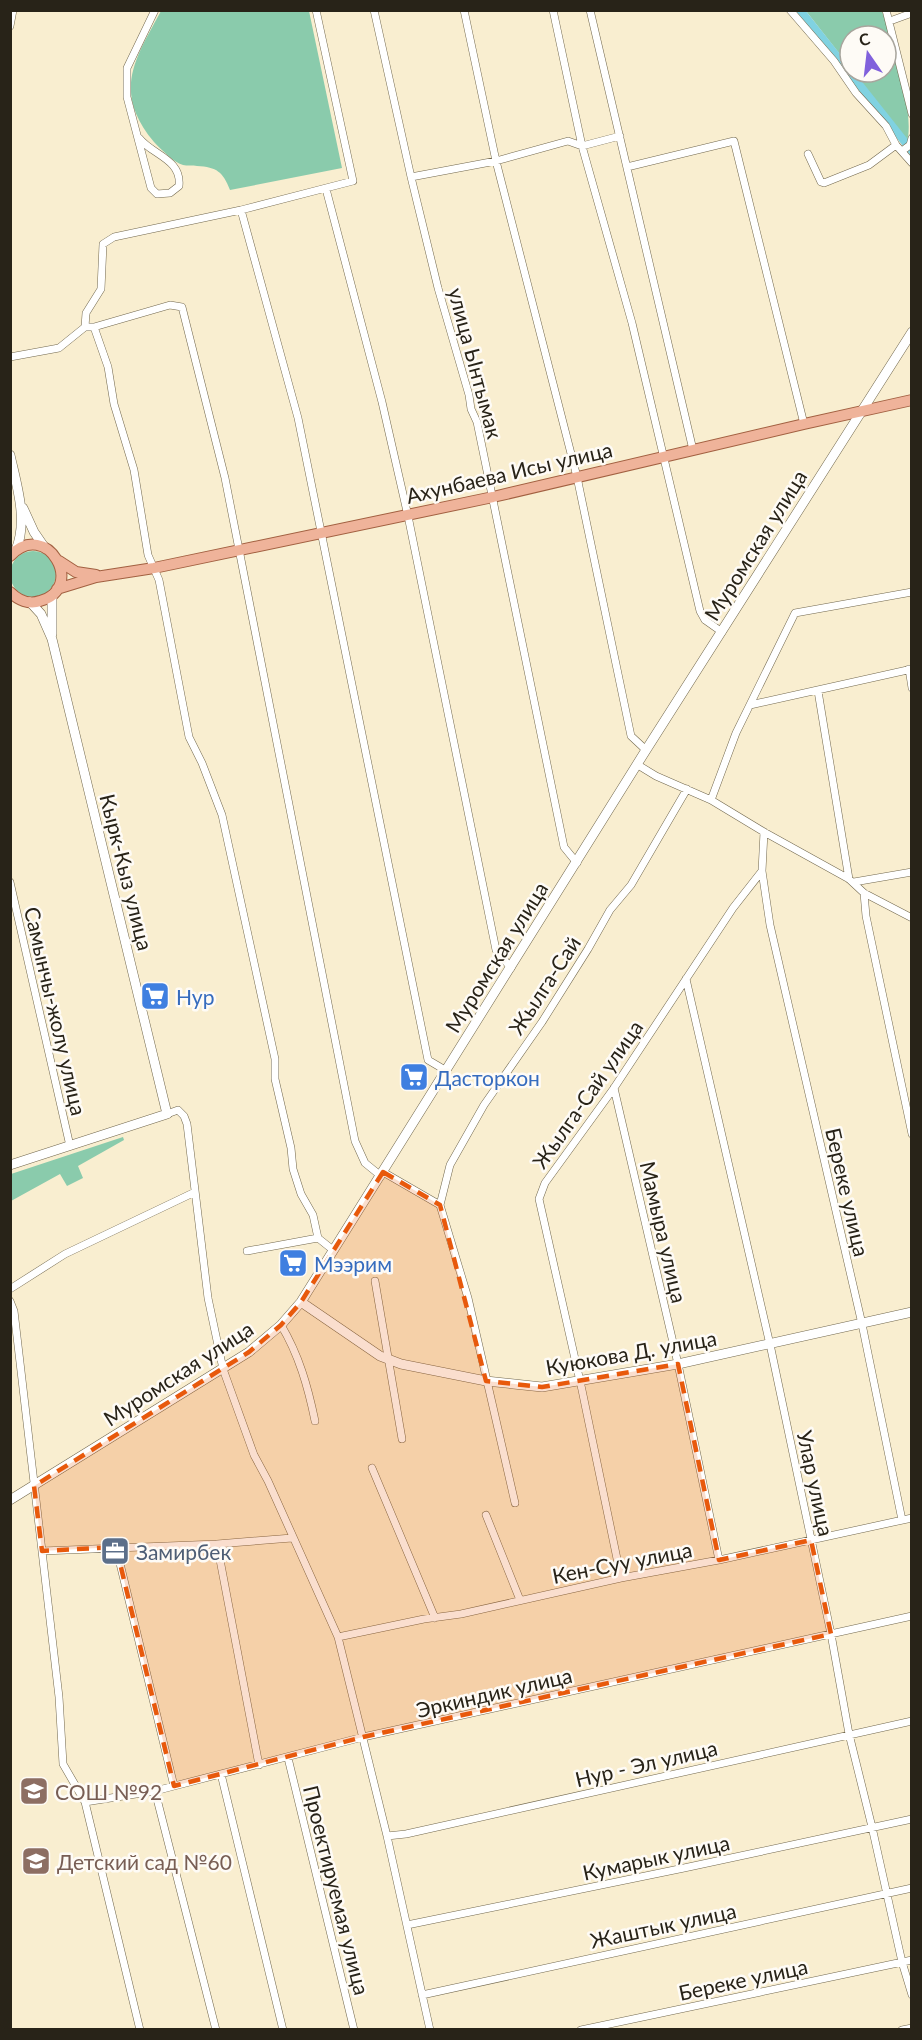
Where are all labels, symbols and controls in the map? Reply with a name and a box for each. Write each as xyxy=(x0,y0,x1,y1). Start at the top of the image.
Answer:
north arrow xyxy=(838,24,898,84)
text: С xyxy=(857,28,872,49)
street label: улица Ынтымак xyxy=(444,285,508,441)
street label: Ахунбаева Исы улица xyxy=(403,436,615,508)
street label: Муромская улица xyxy=(699,465,811,625)
street label: Кырк-Кыз улица xyxy=(95,791,159,953)
street label: Муромская улица xyxy=(440,877,552,1037)
street label: Самынчы-жолу улица xyxy=(20,904,92,1118)
street label: Жылга-Сай xyxy=(503,931,585,1039)
supermarket icon: Нур xyxy=(139,980,171,1012)
place label: Нур xyxy=(176,984,214,1009)
street label: Жылга-Сай улица xyxy=(527,1015,647,1173)
supermarket icon: Дасторкон xyxy=(398,1061,430,1093)
place label: Дасторкон xyxy=(435,1065,540,1090)
street label: Береке улица xyxy=(821,1125,875,1259)
street label: Мамыра улица xyxy=(636,1159,692,1305)
supermarket icon: Мээрим xyxy=(277,1247,309,1279)
place label: Мээрим xyxy=(314,1251,392,1276)
street label: Муромская улица xyxy=(99,1315,257,1431)
street label: Куюкова Д. улица xyxy=(544,1325,718,1379)
street label: Улар улица xyxy=(793,1428,839,1538)
office icon: Замирбек xyxy=(99,1535,131,1567)
street label: Кен-Суу улица xyxy=(550,1536,694,1588)
place label: Замирбек xyxy=(136,1539,231,1564)
street label: Эркиндик улица xyxy=(414,1662,574,1722)
street label: Нур - Эл улица xyxy=(572,1734,720,1792)
school or university icon: СОШ №92 xyxy=(18,1775,50,1807)
place label: СОШ №92 xyxy=(55,1779,162,1804)
street label: Проектируемая улица xyxy=(299,1783,375,1997)
street label: Кумарык улица xyxy=(580,1829,732,1885)
school or university icon: Детский сад №60 xyxy=(20,1845,52,1877)
place label: Детский сад №60 xyxy=(57,1849,232,1874)
street label: Жаштык улица xyxy=(588,1897,738,1953)
street label: Береке улица xyxy=(676,1953,810,2005)

